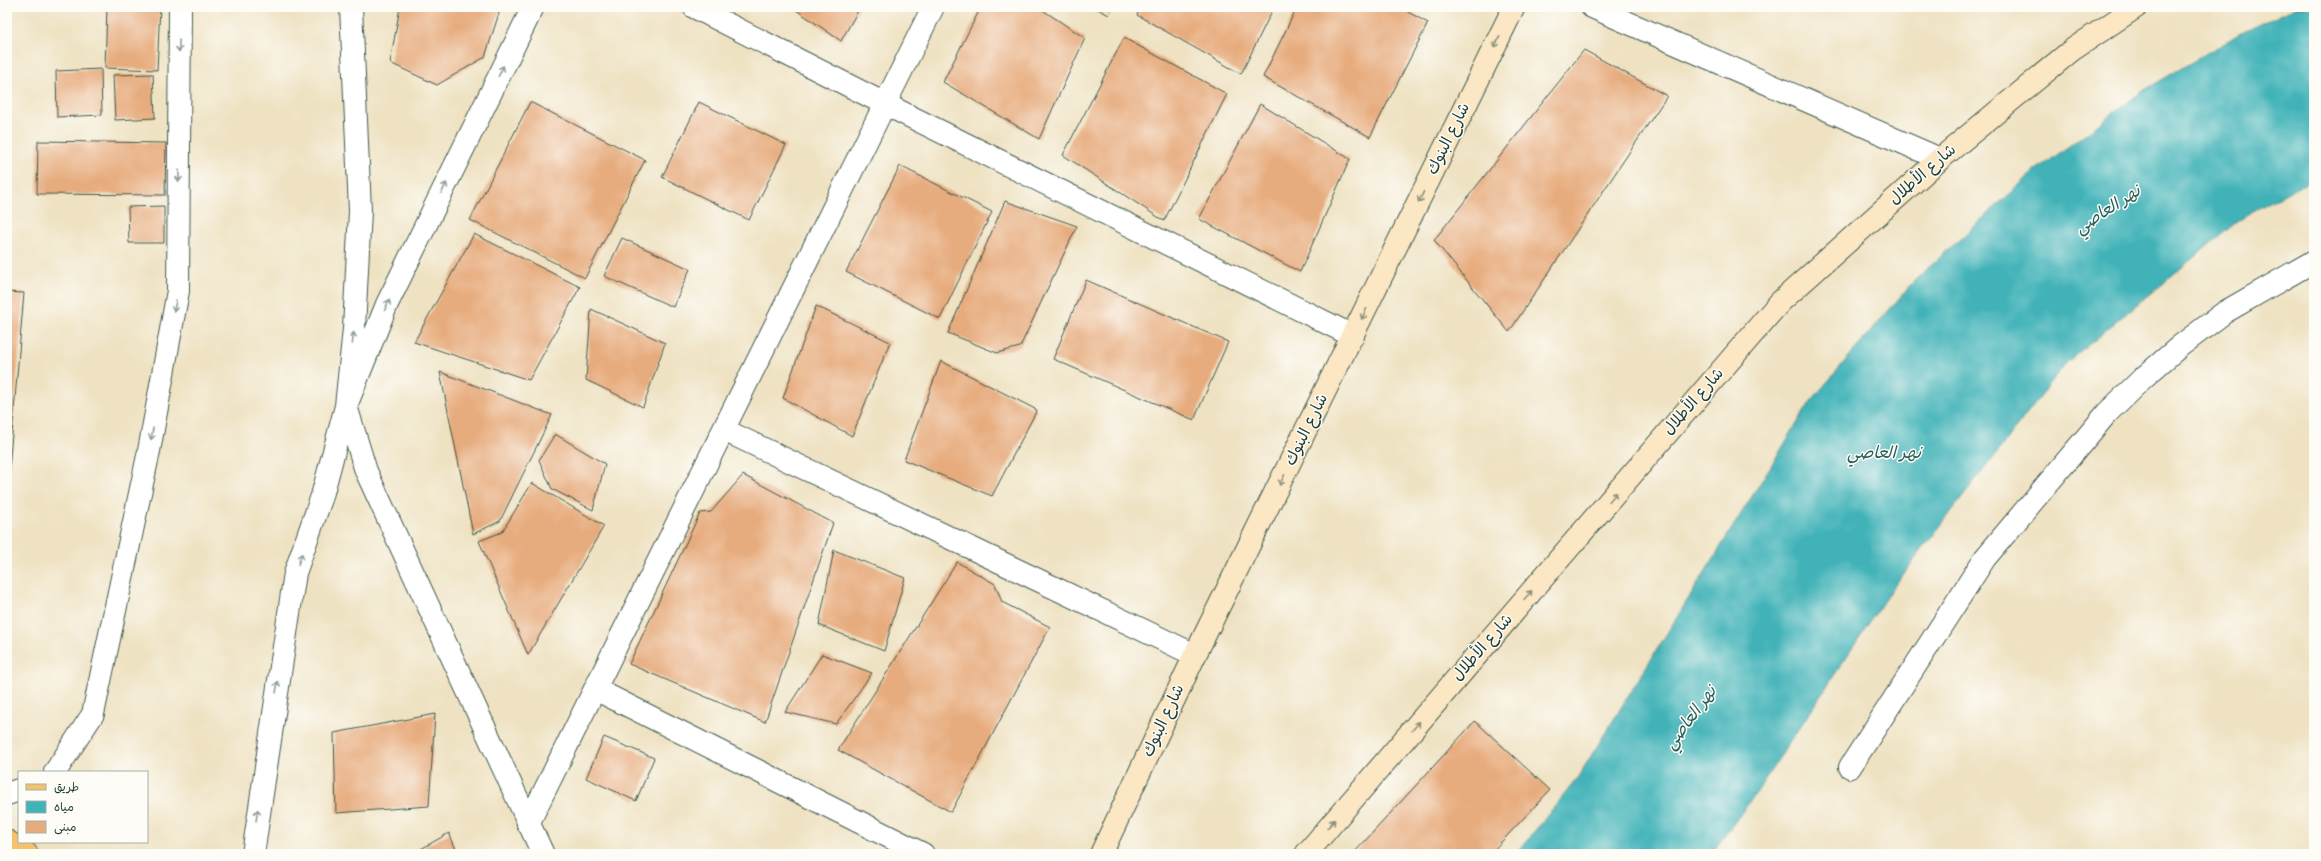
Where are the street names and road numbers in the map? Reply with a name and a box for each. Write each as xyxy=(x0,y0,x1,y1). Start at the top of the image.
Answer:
street label: شارع البنوك xyxy=(1421,99,1477,179)
street label: شارع الأطلال xyxy=(1884,139,1962,211)
street label: شارع الأطلال xyxy=(1658,363,1730,441)
street label: شارع البنوك xyxy=(1279,390,1335,470)
street label: شارع الأطلال xyxy=(1447,609,1519,687)
street label: شارع البنوك xyxy=(1137,681,1191,761)

